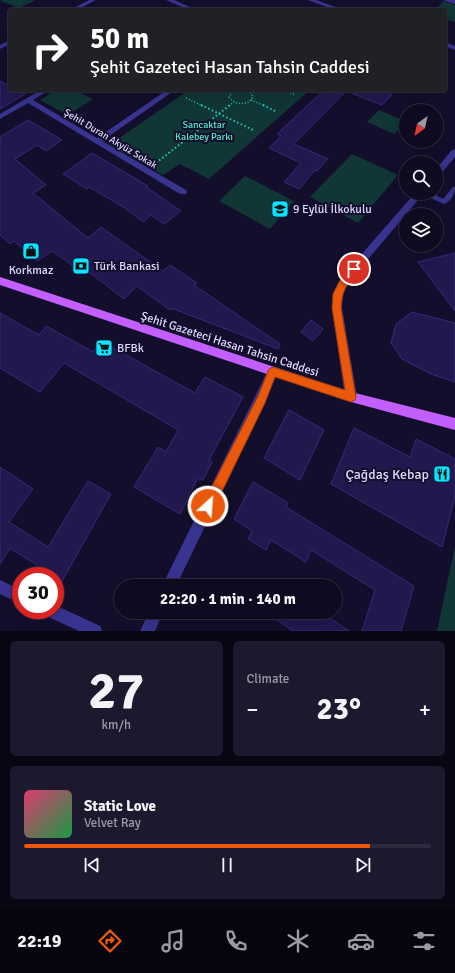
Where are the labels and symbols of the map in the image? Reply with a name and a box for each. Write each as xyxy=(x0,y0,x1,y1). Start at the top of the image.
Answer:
north arrow xyxy=(399,104,443,148)
street label: Şehit Duran Akyüz Sokak xyxy=(62,106,159,171)
park label: Sancaktar Kalebey Parkı xyxy=(175,119,233,143)
school or university icon: 9 Eylül İlkokulu xyxy=(270,199,290,219)
place label: 9 Eylül İlkokulu xyxy=(293,202,372,217)
shop icon: Korkmaz xyxy=(21,241,41,261)
pin xyxy=(337,252,371,286)
bank icon: Türk Bankasi xyxy=(71,256,91,276)
place label: Türk Bankasi xyxy=(94,259,160,274)
place label: Korkmaz xyxy=(9,263,53,278)
street label: Şehit Gazeteci Hasan Tahsin Caddesi xyxy=(139,309,321,380)
supermarket icon: BFBk xyxy=(94,338,114,358)
place label: BFBk xyxy=(117,341,144,356)
restaurant icon: Çağdaş Kebap xyxy=(432,464,452,484)
place label: Çağdaş Kebap xyxy=(345,466,429,483)
position arrow xyxy=(187,485,229,527)
speed limit sign: 30 xyxy=(12,567,64,619)

